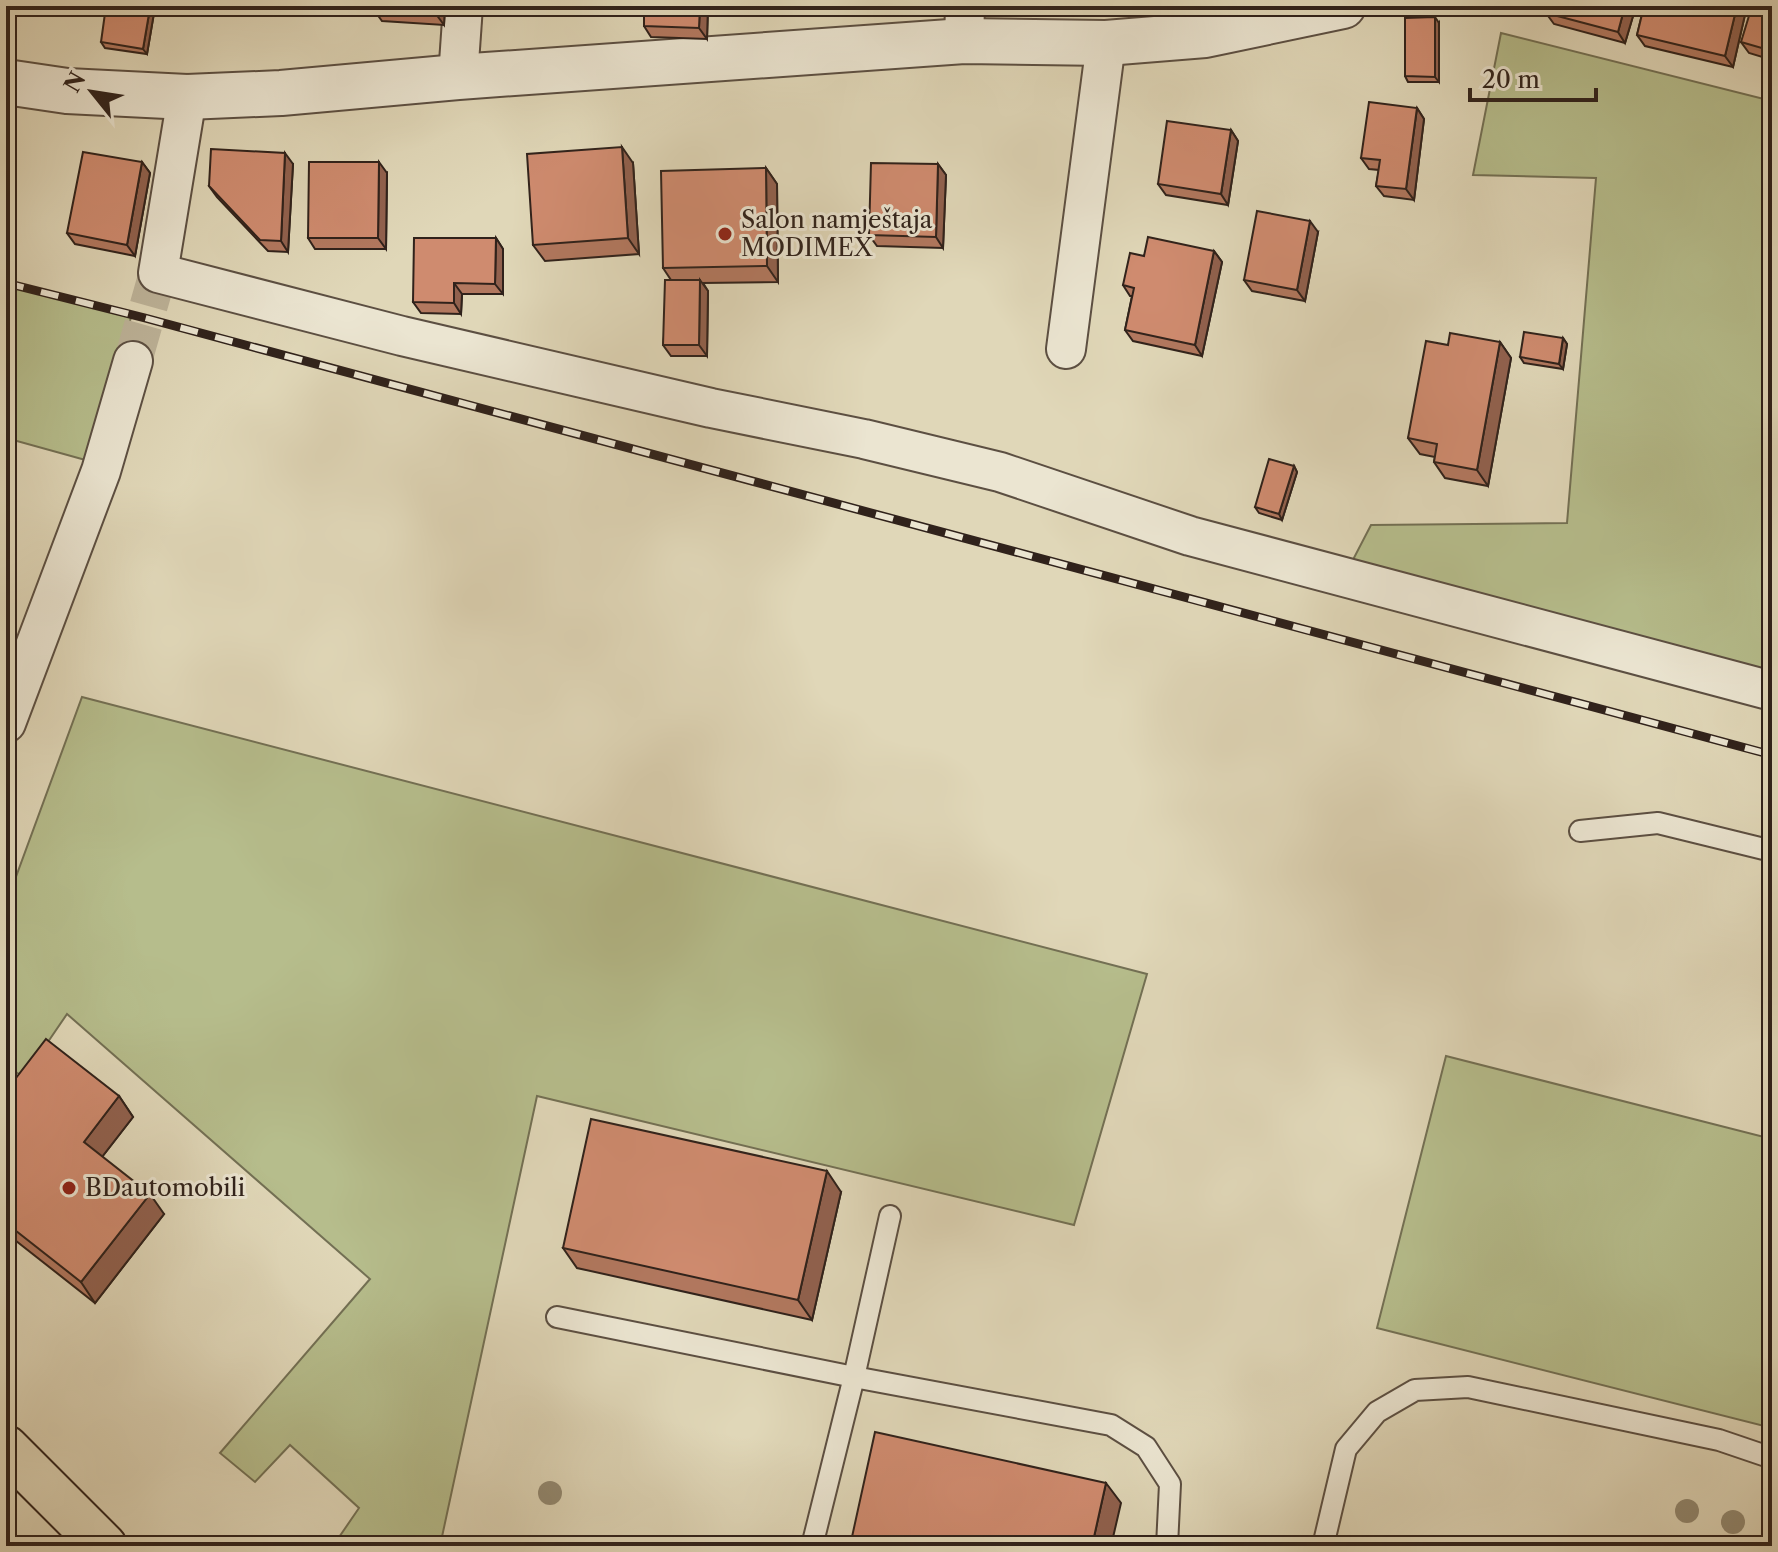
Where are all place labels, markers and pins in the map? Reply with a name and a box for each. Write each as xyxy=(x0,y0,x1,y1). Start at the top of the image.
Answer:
place label: Salon namještaja MODIMEX xyxy=(741,205,933,262)
marker: Salon namještaja MODIMEX xyxy=(716,225,734,243)
place label: BDautomobili xyxy=(85,1173,245,1202)
marker: BDautomobili xyxy=(60,1179,78,1197)

